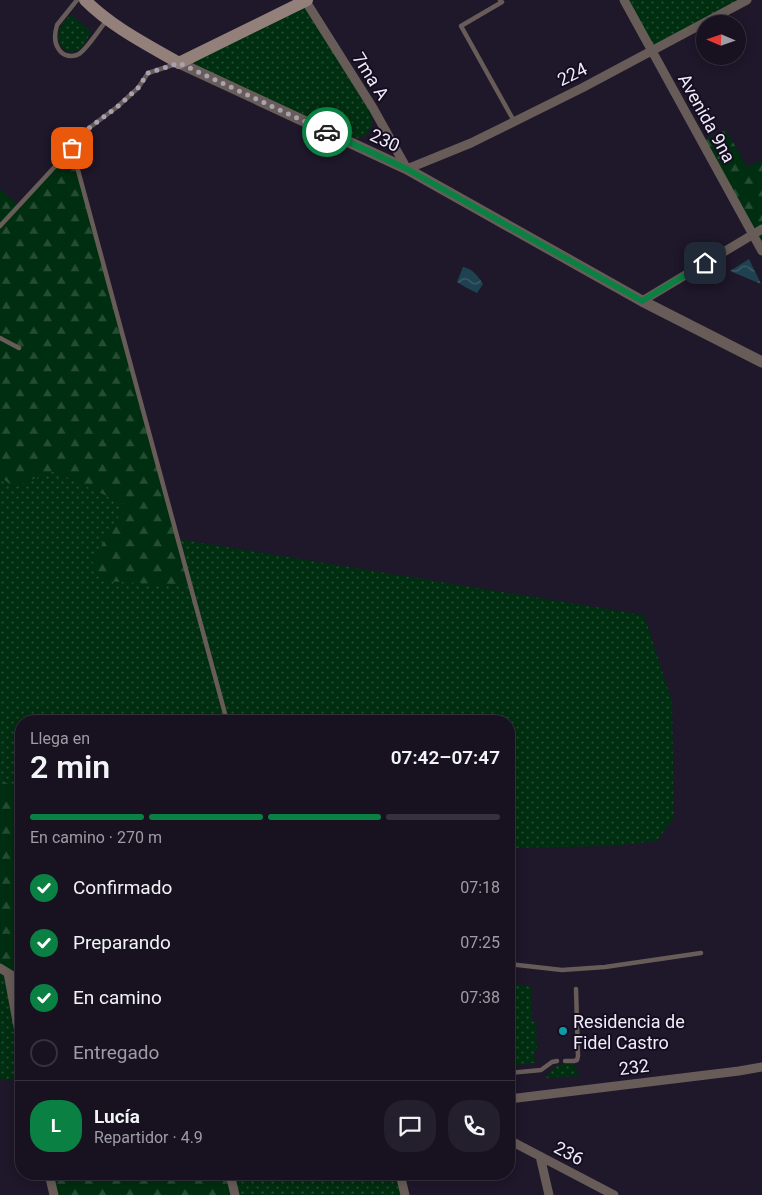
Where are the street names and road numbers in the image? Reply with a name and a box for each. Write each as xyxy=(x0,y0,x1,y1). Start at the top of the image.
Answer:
street label: 7ma A xyxy=(348,48,394,104)
street label: 224 xyxy=(554,58,590,90)
street label: Avenida 9na xyxy=(674,70,740,166)
street label: 230 xyxy=(367,124,403,156)
street label: 232 xyxy=(618,1055,650,1079)
street label: 236 xyxy=(551,1137,587,1169)

